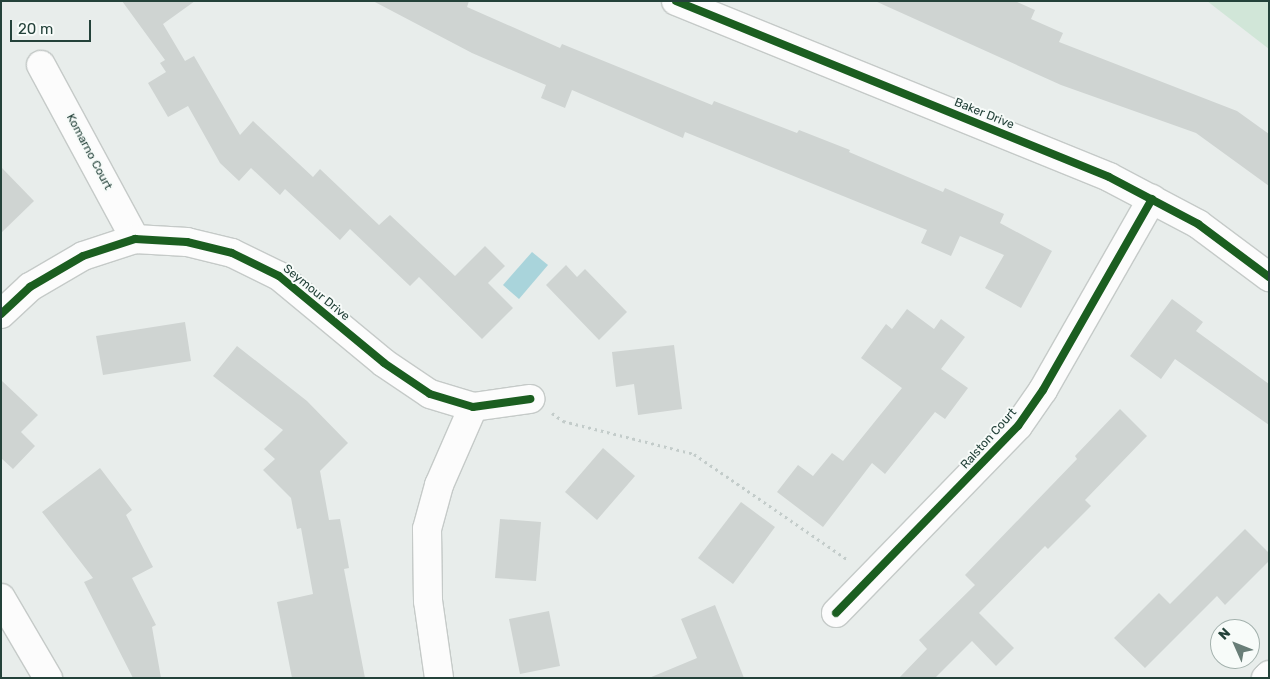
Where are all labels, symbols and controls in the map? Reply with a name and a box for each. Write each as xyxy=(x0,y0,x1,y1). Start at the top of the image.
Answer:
scale bar xyxy=(12,10,94,42)
text: 20 m xyxy=(18,20,53,38)
street label: Baker Drive xyxy=(952,95,1016,133)
street label: Komarno Court xyxy=(63,112,115,192)
street label: Seymour Drive xyxy=(280,262,352,324)
street label: Ralston Court xyxy=(958,406,1020,472)
north arrow xyxy=(1210,619,1260,669)
text: N xyxy=(1215,624,1234,643)

